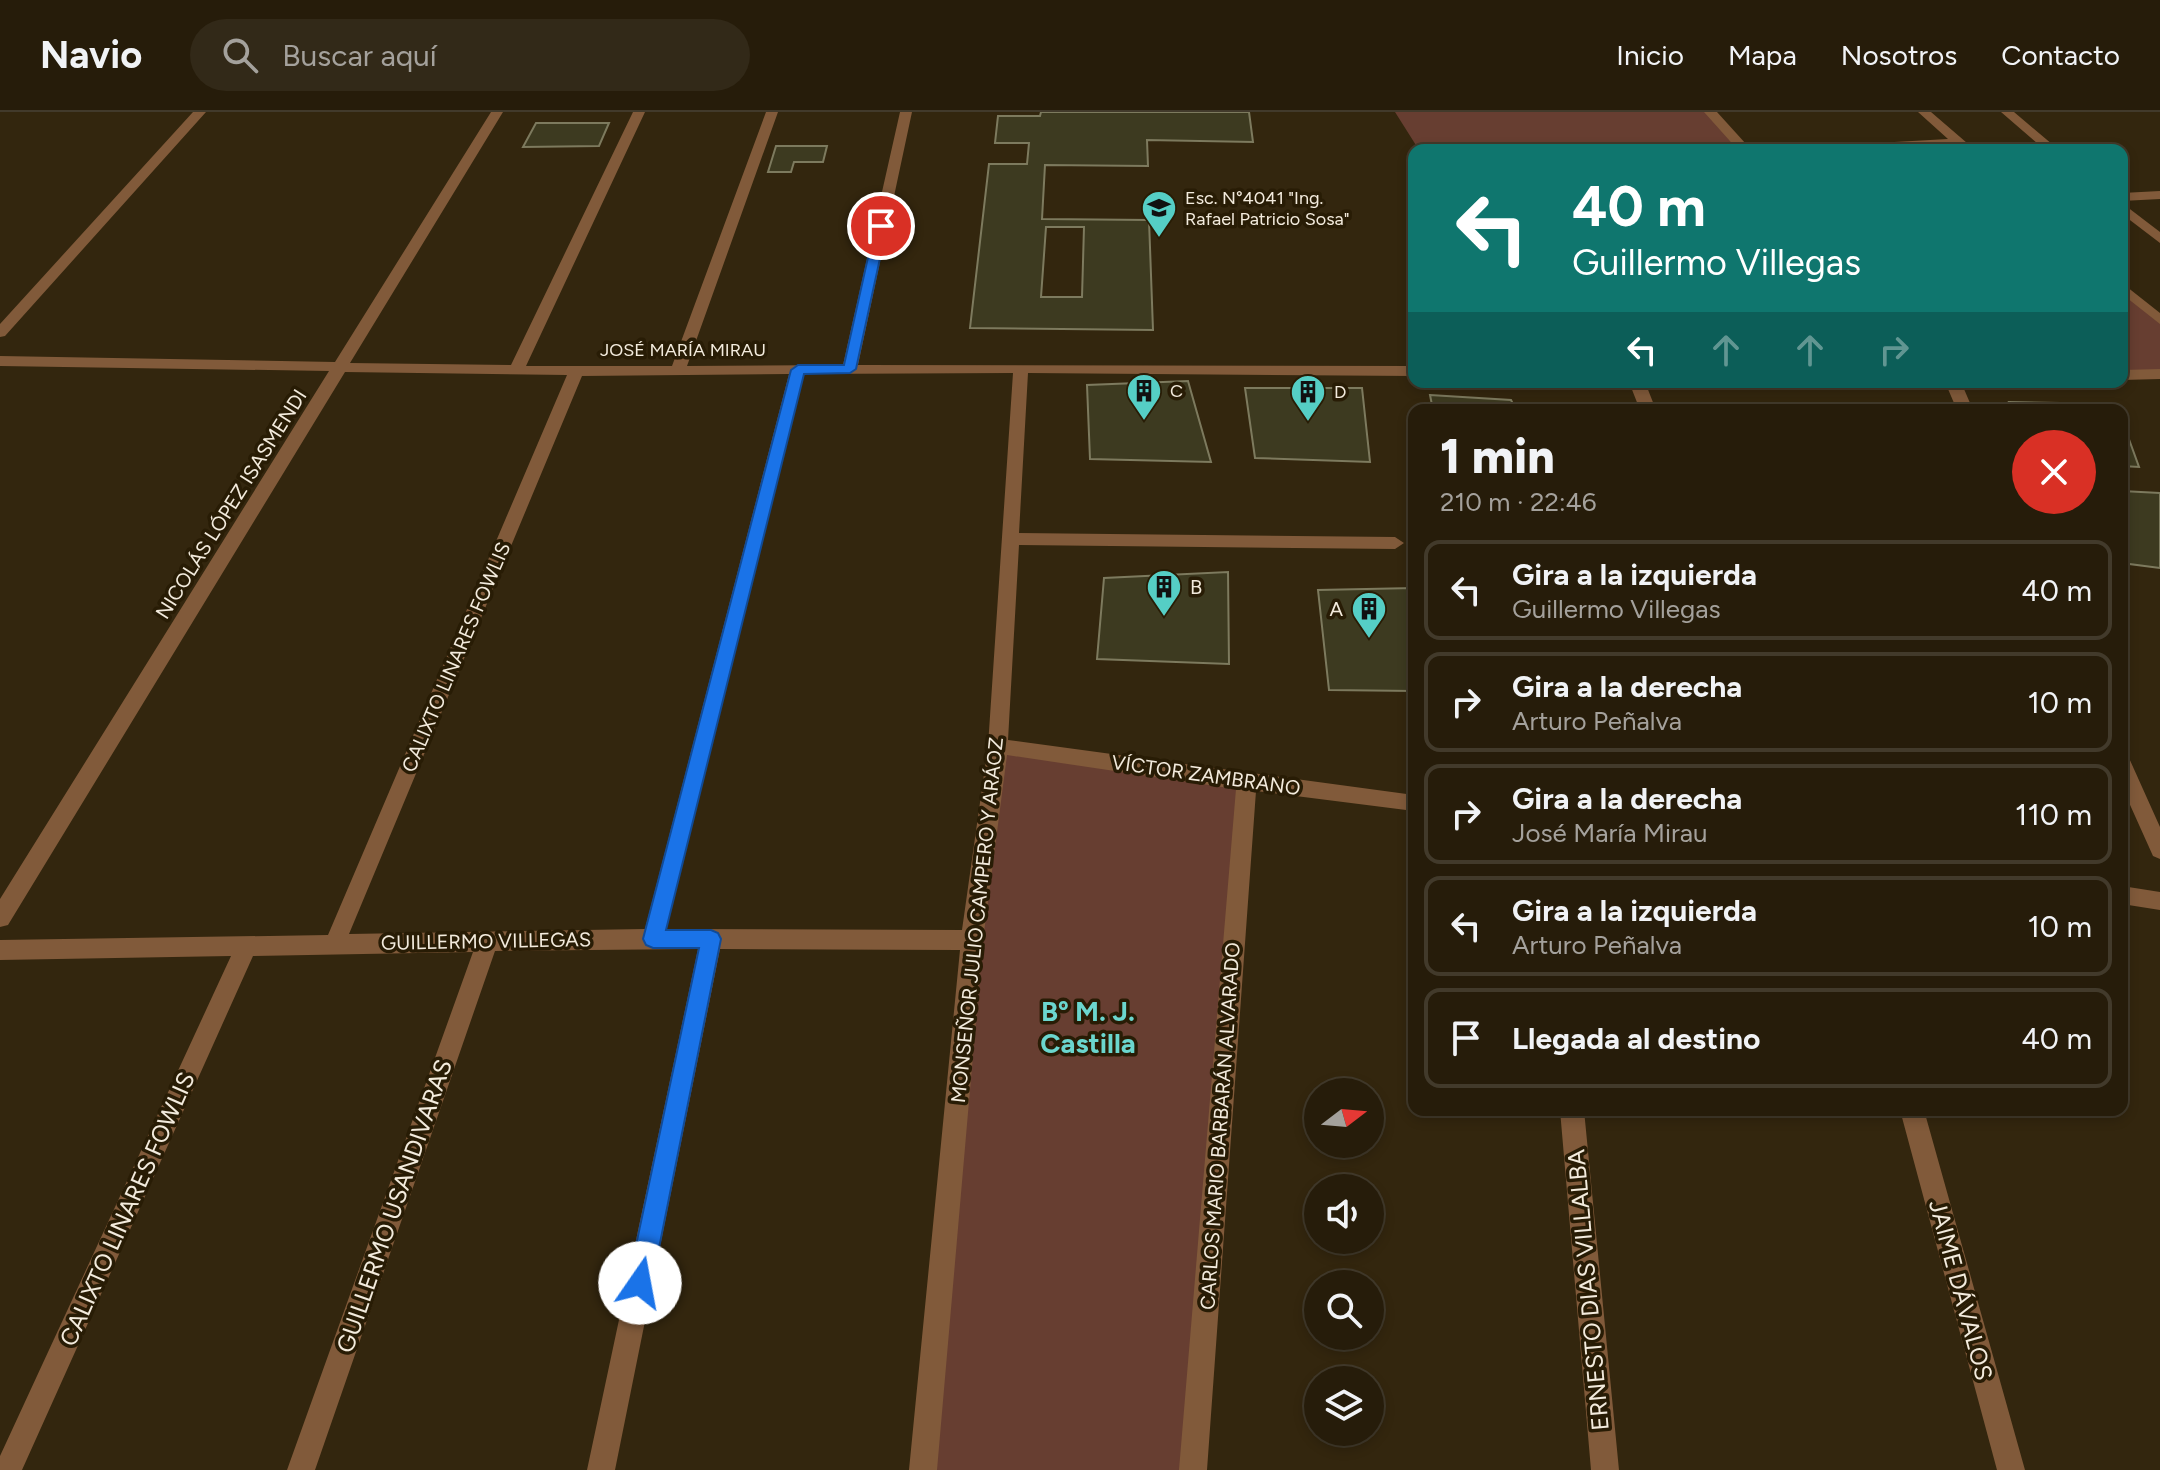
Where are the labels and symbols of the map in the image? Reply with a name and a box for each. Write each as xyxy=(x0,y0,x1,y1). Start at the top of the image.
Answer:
place label: Esc. N°4041 "Ing. Rafael Patricio Sosa" xyxy=(1185,187,1350,230)
school or university icon: Esc. N°4041 "Ing. Rafael Patricio Sosa" xyxy=(1140,189,1178,239)
pin xyxy=(847,192,915,260)
street label: JOSÉ MARÍA MIRAU xyxy=(600,339,766,361)
building icon: C xyxy=(1125,372,1163,422)
building icon: D xyxy=(1289,373,1327,423)
place label: C xyxy=(1170,380,1183,402)
place label: D xyxy=(1334,381,1346,403)
street label: NICOLÁS LÓPEZ ISASMENDI xyxy=(150,385,312,623)
street label: CALIXTO LINARES FOWLIS xyxy=(397,538,515,776)
building icon: B xyxy=(1145,568,1183,618)
place label: B xyxy=(1190,575,1202,599)
building icon: A xyxy=(1350,590,1388,640)
place label: A xyxy=(1329,597,1343,621)
street label: MONSEÑOR JULIO CAMPERO Y ARÁOZ xyxy=(946,736,1008,1104)
street label: VÍCTOR ZAMBRANO xyxy=(1110,750,1302,800)
street label: GUILLERMO VILLEGAS xyxy=(381,927,591,955)
street label: CARLOS MARIO BARBARÁN ALVARADO xyxy=(1195,941,1245,1311)
district label: Bº M. J. Castilla xyxy=(1040,994,1136,1060)
street label: GUILLERMO USANDIVARAS xyxy=(330,1056,458,1356)
street label: CALIXTO LINARES FOWLIS xyxy=(53,1067,201,1351)
north arrow xyxy=(1304,1078,1384,1158)
street label: ERNESTO DIAS VILLALBA xyxy=(1561,1147,1615,1432)
street label: JAIME DÁVALOS xyxy=(1923,1197,1999,1383)
position arrow xyxy=(598,1241,682,1325)

